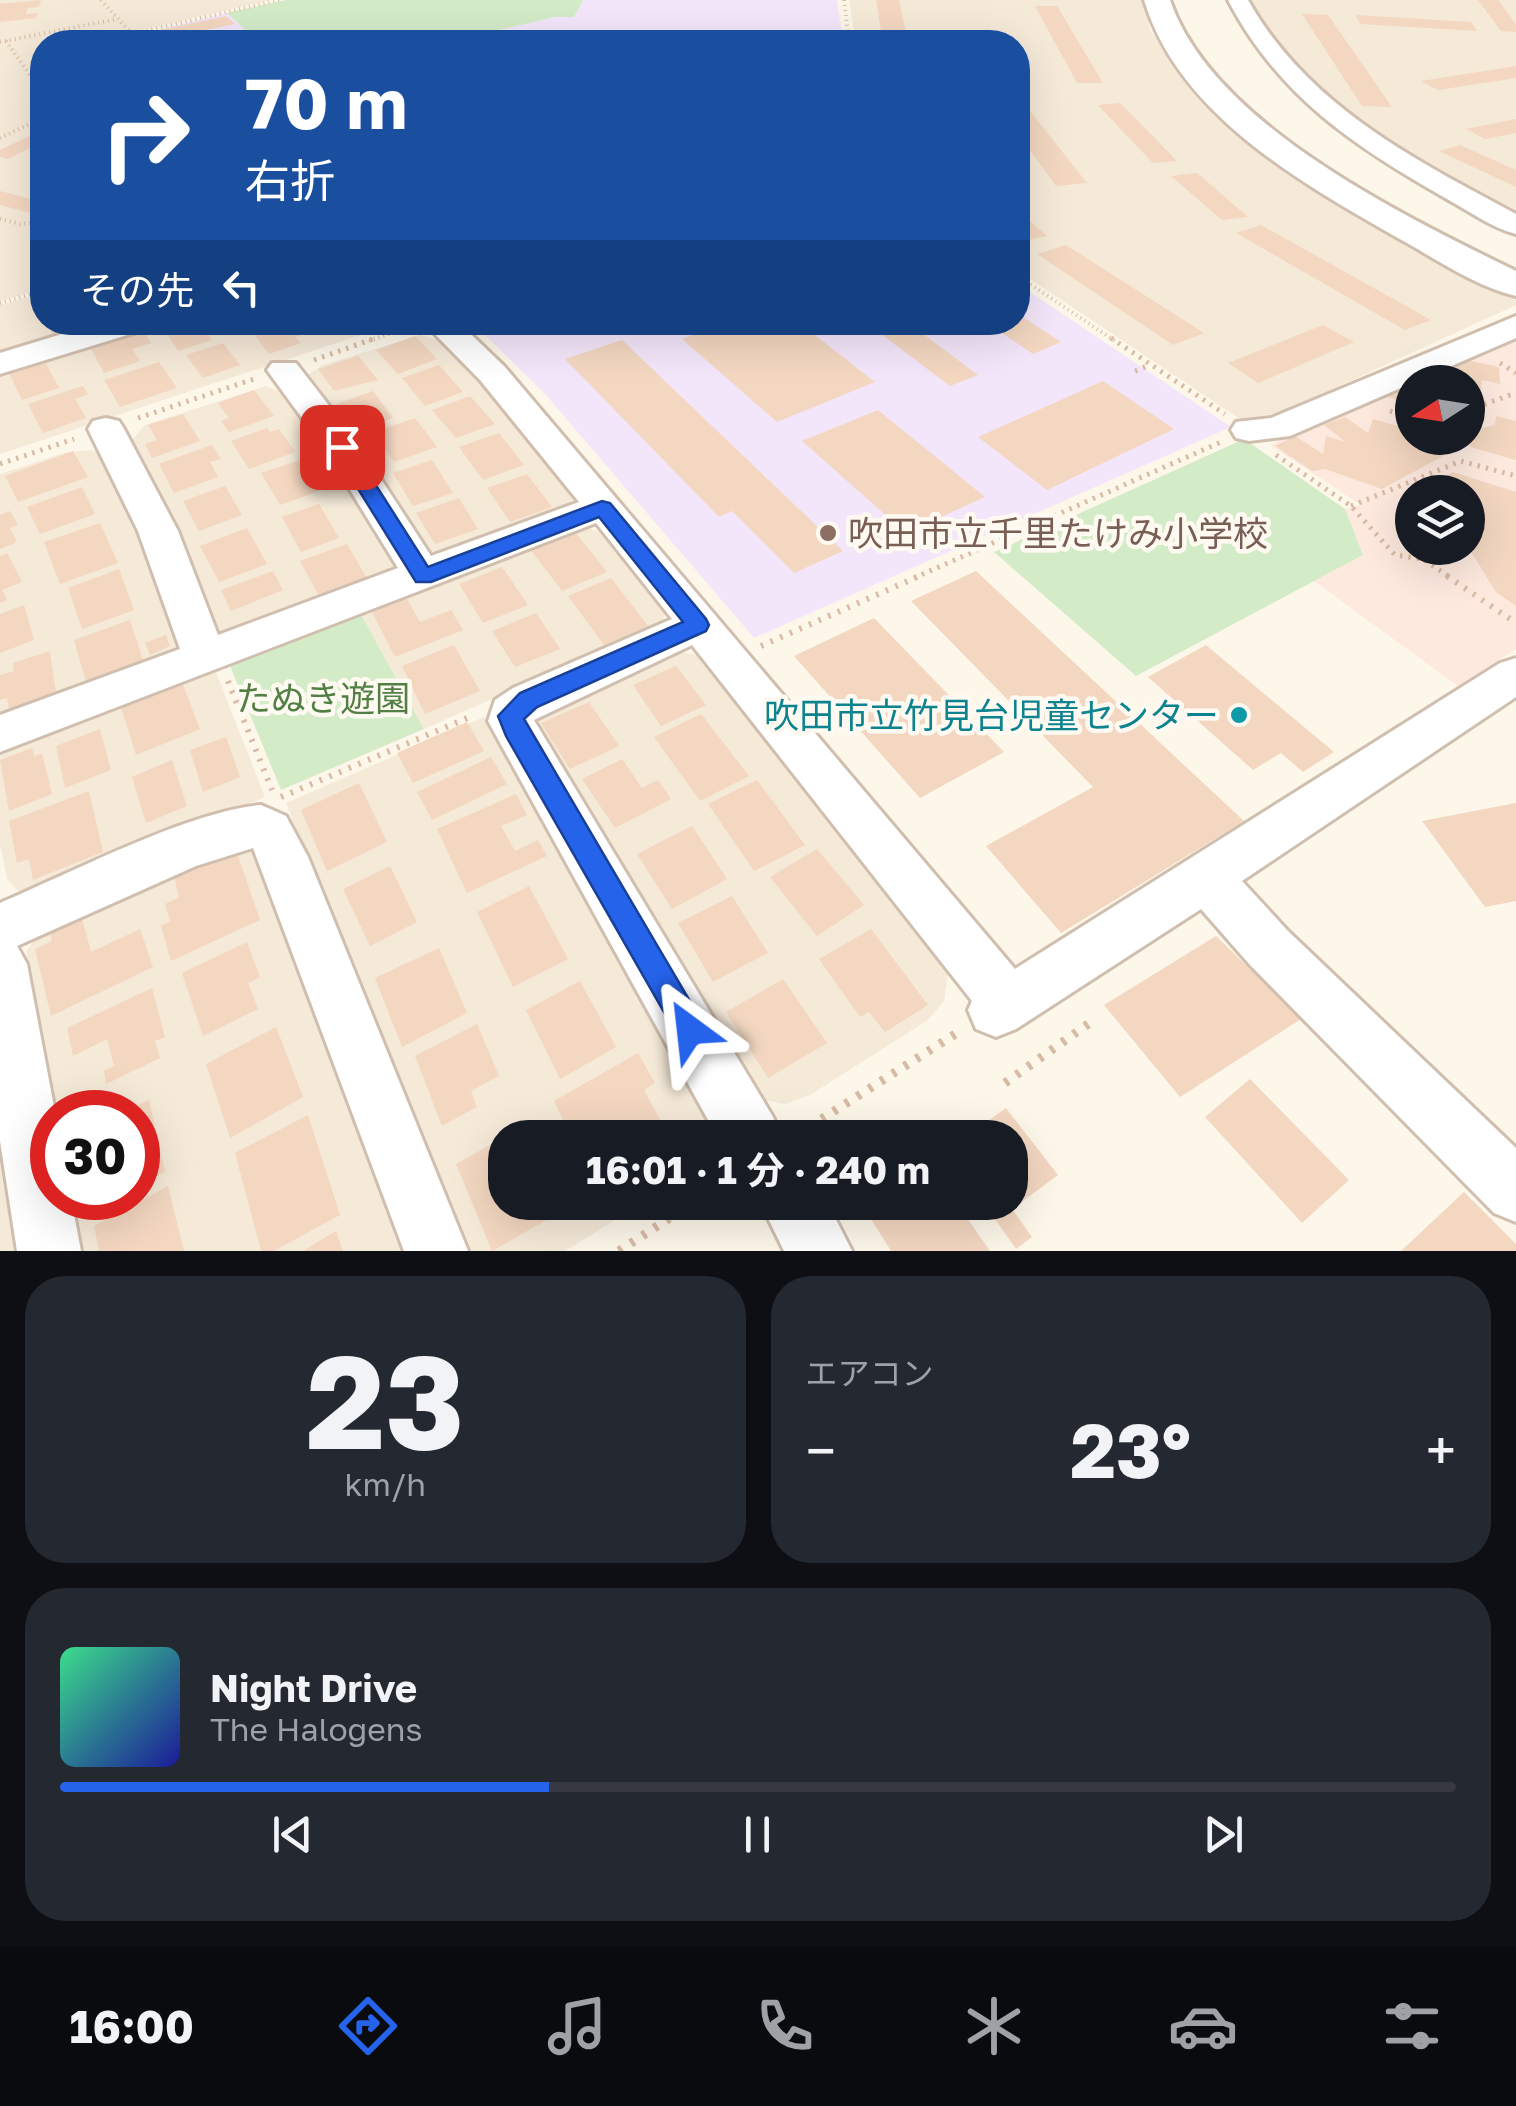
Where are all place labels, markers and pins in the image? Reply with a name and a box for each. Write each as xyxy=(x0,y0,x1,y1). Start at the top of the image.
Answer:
pin xyxy=(300,405,385,490)
place label: 吹田市立千里たけみ小学校 xyxy=(848,512,1268,554)
marker: 吹田市立千里たけみ小学校 xyxy=(817,522,839,544)
place label: 吹田市立竹見台児童センター xyxy=(764,694,1219,736)
marker: 吹田市立竹見台児童センター xyxy=(1228,704,1250,726)

